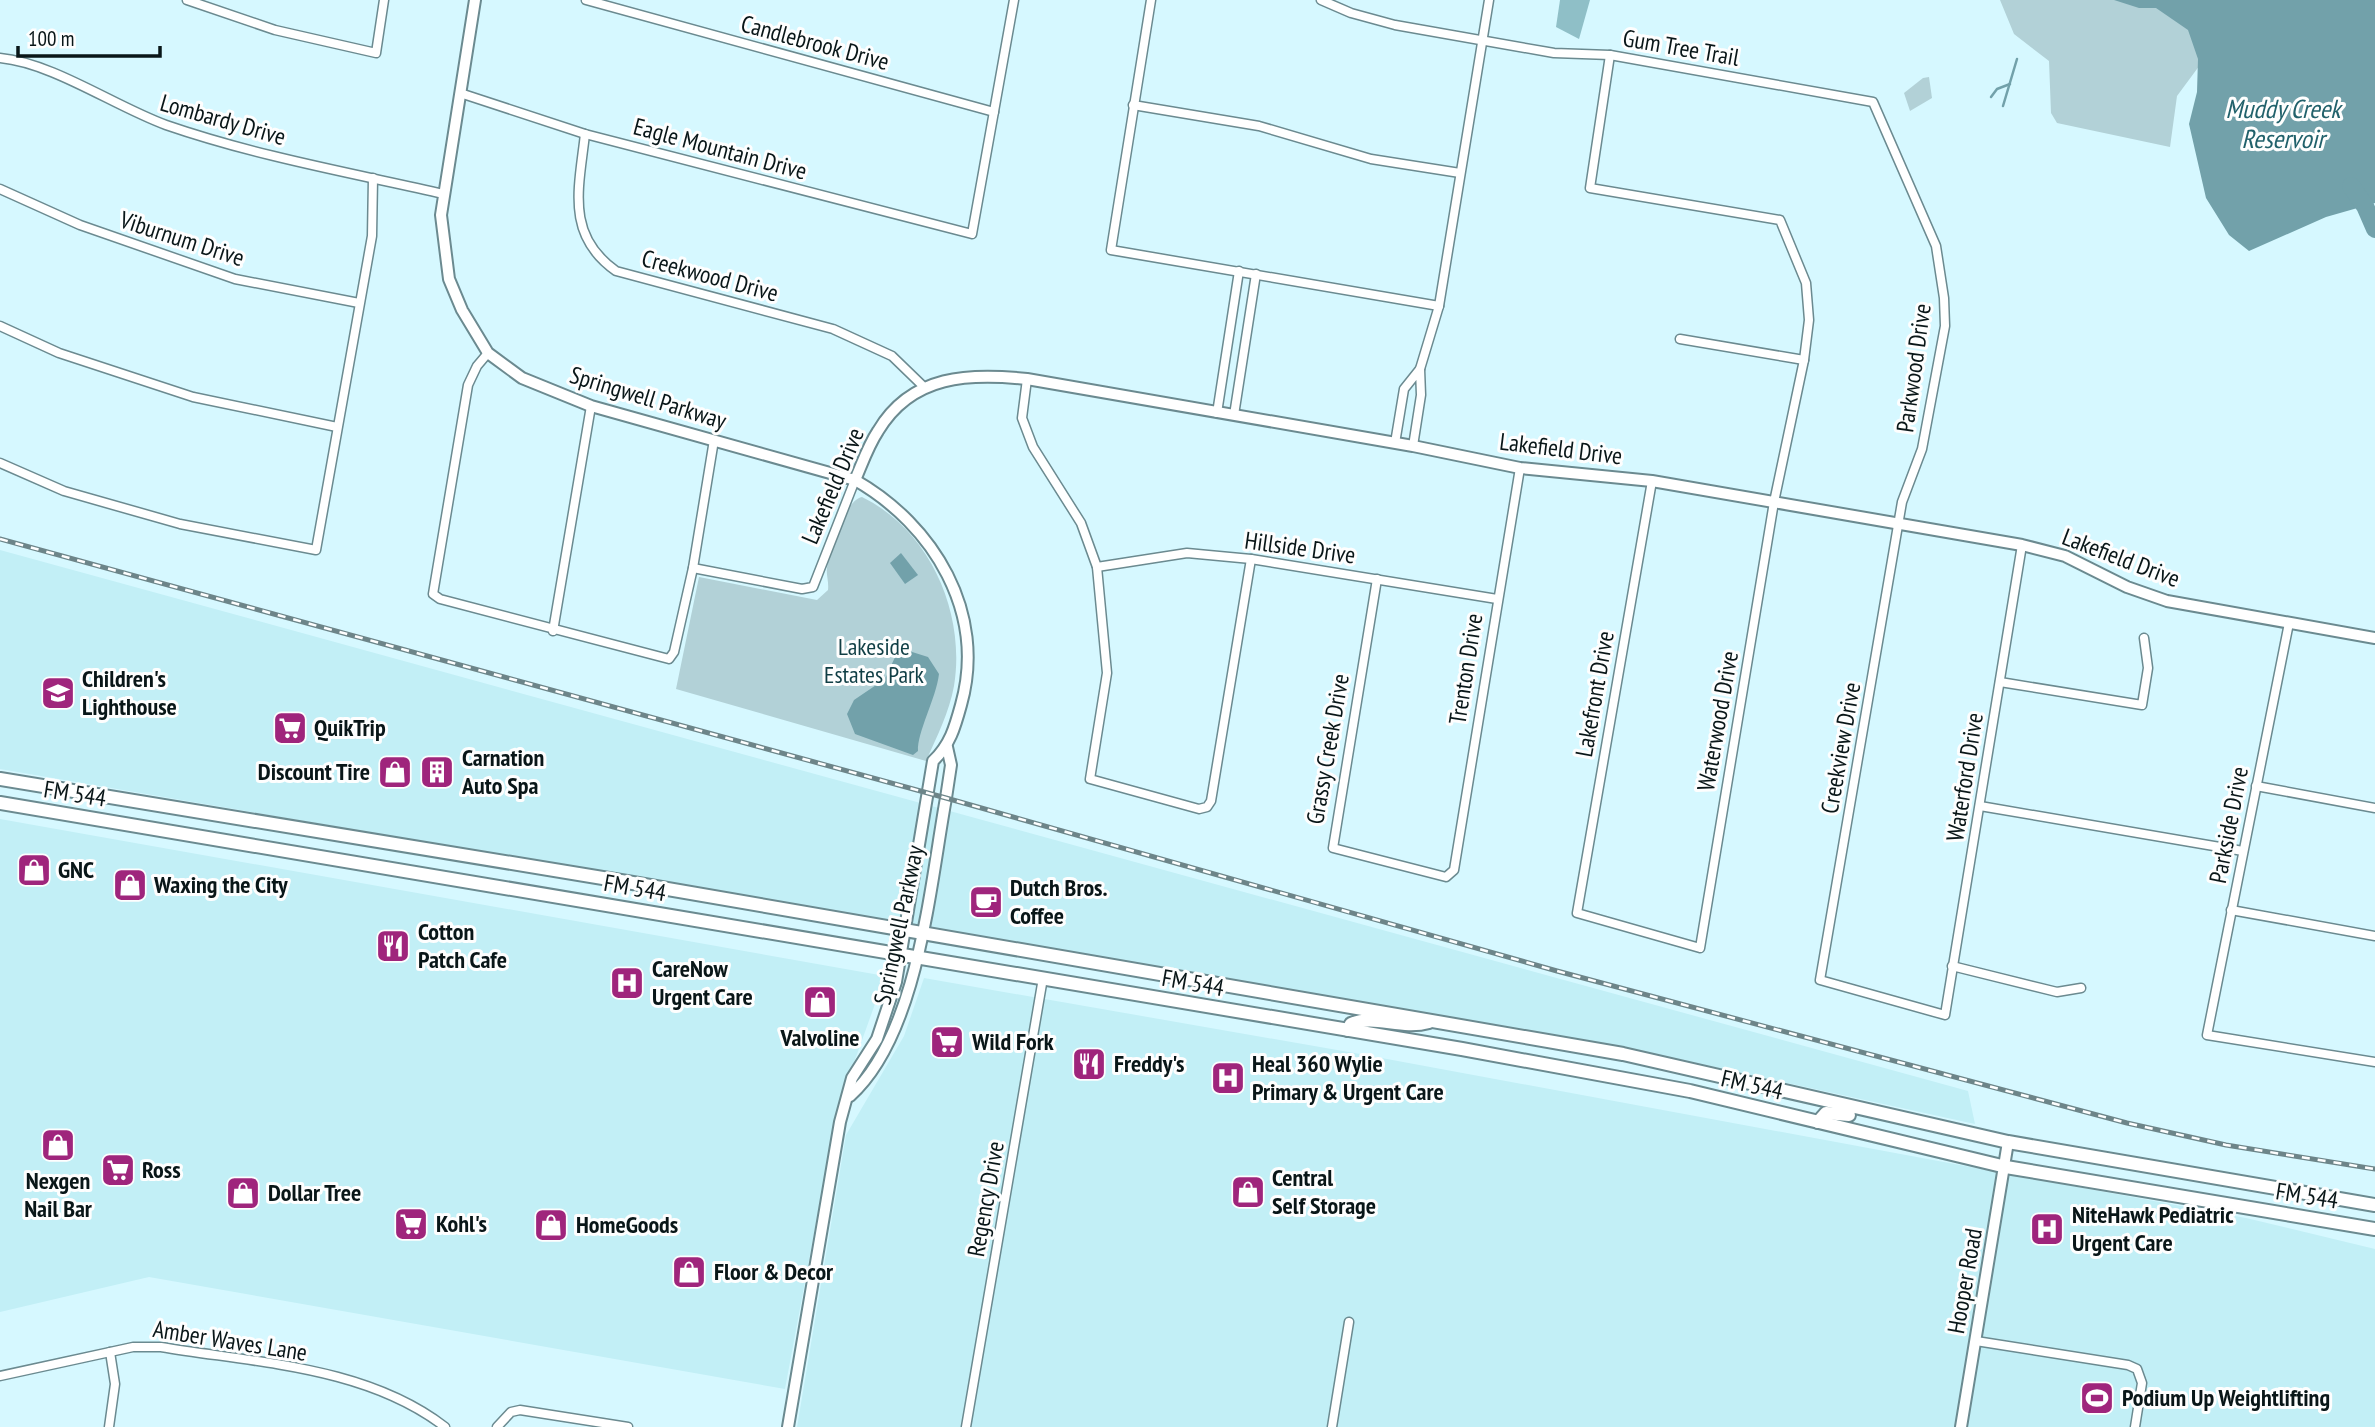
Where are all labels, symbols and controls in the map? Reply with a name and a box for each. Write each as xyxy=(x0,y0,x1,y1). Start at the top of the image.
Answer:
street label: Candlebrook Drive xyxy=(738,8,892,77)
scale bar xyxy=(18,14,159,58)
street label: Gum Tree Trail xyxy=(1621,22,1742,73)
text: 100 m xyxy=(28,25,74,52)
street label: Lombardy Drive xyxy=(157,87,289,152)
water label: Muddy Creek Reservoir xyxy=(2226,92,2343,155)
street label: Eagle Mountain Drive xyxy=(630,110,810,187)
street label: Viburnum Drive xyxy=(115,204,248,273)
street label: Creekwood Drive xyxy=(639,242,782,309)
street label: Parkwood Drive xyxy=(1889,302,1938,434)
street label: Springwell Parkway xyxy=(566,359,730,436)
street label: Lakefield Drive xyxy=(794,423,871,549)
street label: Lakefield Drive xyxy=(1498,426,1624,471)
street label: Lakefield Drive xyxy=(2058,521,2184,594)
street label: Hillside Drive xyxy=(1243,524,1357,571)
street label: Trenton Drive xyxy=(1441,611,1490,727)
street label: Lakefront Drive xyxy=(1568,629,1621,759)
park label: Lakeside Estates Park xyxy=(824,631,925,690)
street label: Waterwood Drive xyxy=(1690,649,1745,793)
place label: Children's Lighthouse xyxy=(82,663,177,722)
street label: Grassy Creek Drive xyxy=(1299,671,1356,826)
school or university icon: Children's Lighthouse xyxy=(39,674,77,712)
street label: Creekview Drive xyxy=(1814,680,1867,816)
supermarket icon: QuikTrip xyxy=(271,709,309,747)
street label: Waterford Drive xyxy=(1939,710,1990,843)
place label: QuikTrip xyxy=(314,712,386,743)
place label: Carnation Auto Spa xyxy=(461,742,544,801)
shop icon: Discount Tire xyxy=(376,753,414,791)
building icon: Carnation Auto Spa xyxy=(418,753,456,791)
place label: Discount Tire xyxy=(258,756,370,787)
street label: Parkside Drive xyxy=(2202,764,2255,886)
street label: FM 544 xyxy=(42,773,109,814)
street label: Springwell Parkway xyxy=(867,842,931,1007)
shop icon: GNC xyxy=(15,851,53,889)
place label: GNC xyxy=(58,854,94,885)
shop icon: Waxing the City xyxy=(111,866,149,904)
street label: FM 544 xyxy=(602,867,669,908)
place label: Waxing the City xyxy=(153,869,288,900)
place label: Dutch Bros. Coffee xyxy=(1010,872,1108,931)
cafe icon: Dutch Bros. Coffee xyxy=(967,883,1005,921)
place label: Cotton Patch Cafe xyxy=(418,916,507,975)
restaurant icon: Cotton Patch Cafe xyxy=(374,927,412,965)
place label: CareNow Urgent Care xyxy=(652,953,753,1012)
street label: FM 544 xyxy=(1160,962,1227,1003)
hospital icon: CareNow Urgent Care xyxy=(608,964,646,1002)
shop icon: Valvoline xyxy=(801,983,839,1021)
place label: Valvoline xyxy=(779,1022,860,1053)
supermarket icon: Wild Fork xyxy=(928,1023,966,1061)
place label: Wild Fork xyxy=(971,1026,1054,1057)
restaurant icon: Freddy's xyxy=(1070,1045,1108,1083)
place label: Freddy's xyxy=(1114,1048,1184,1079)
place label: Heal 360 Wylie Primary & Urgent Care xyxy=(1252,1048,1444,1107)
hospital icon: Heal 360 Wylie Primary & Urgent Care xyxy=(1209,1059,1247,1097)
street label: FM 544 xyxy=(1718,1062,1786,1107)
shop icon: Nexgen Nail Bar xyxy=(39,1126,77,1164)
street label: Regency Drive xyxy=(960,1139,1011,1259)
supermarket icon: Ross xyxy=(99,1151,137,1189)
place label: Ross xyxy=(142,1154,181,1185)
place label: Central Self Storage xyxy=(1272,1162,1376,1221)
place label: Nexgen Nail Bar xyxy=(24,1165,93,1224)
shop icon: Central Self Storage xyxy=(1229,1173,1267,1211)
shop icon: Dollar Tree xyxy=(224,1174,262,1212)
street label: FM 544 xyxy=(2274,1175,2341,1216)
place label: Dollar Tree xyxy=(268,1177,361,1208)
place label: NiteHawk Pediatric Urgent Care xyxy=(2072,1199,2234,1258)
supermarket icon: Kohl's xyxy=(392,1205,430,1243)
shop icon: HomeGoods xyxy=(532,1206,570,1244)
place label: Kohl's xyxy=(436,1208,487,1239)
place label: HomeGoods xyxy=(576,1209,678,1240)
hospital icon: NiteHawk Pediatric Urgent Care xyxy=(2028,1210,2066,1248)
street label: Hooper Road xyxy=(1940,1226,1989,1336)
shop icon: Floor & Decor xyxy=(670,1253,708,1291)
place label: Floor & Decor xyxy=(714,1256,834,1287)
street label: Amber Waves Lane xyxy=(151,1313,309,1368)
sports icon: Podium Up Weightlifting xyxy=(2078,1379,2116,1417)
place label: Podium Up Weightlifting xyxy=(2122,1382,2330,1413)

